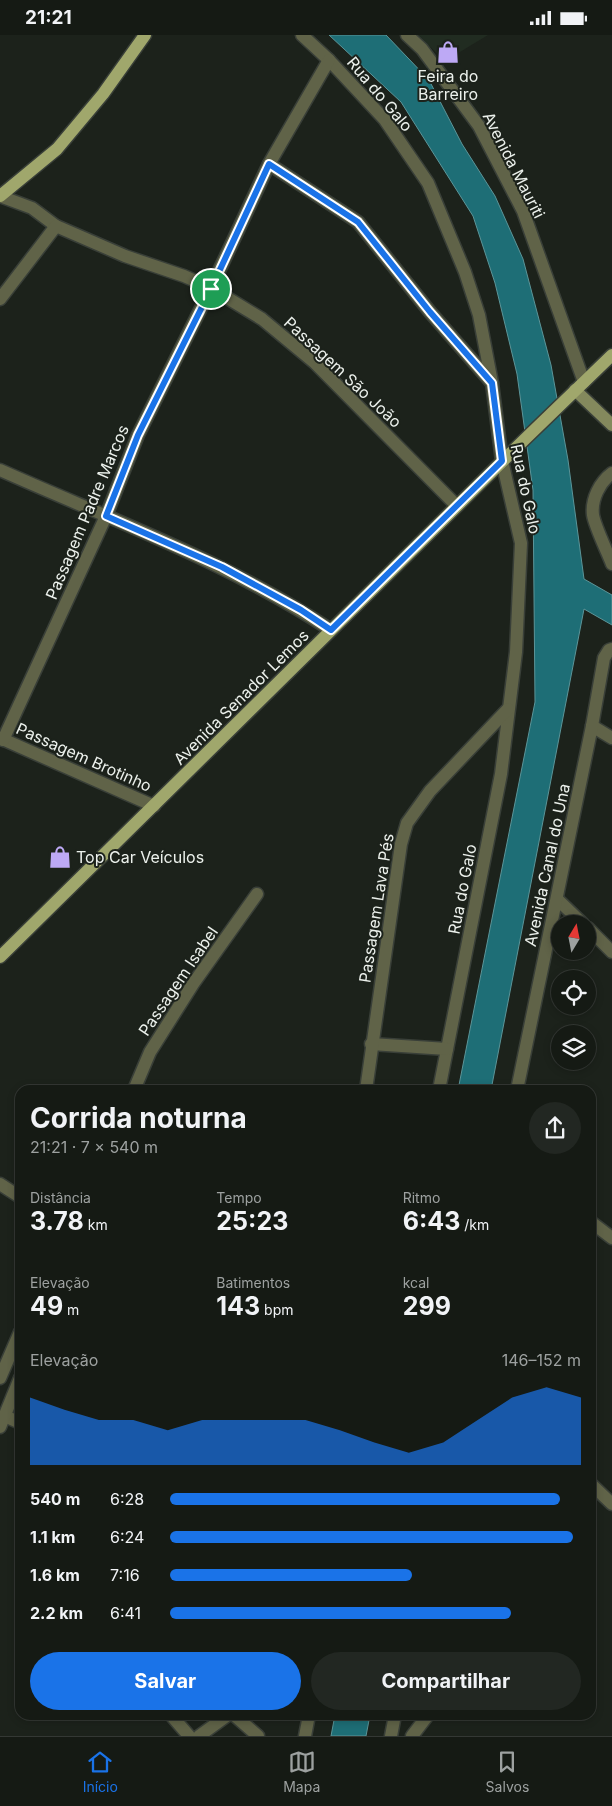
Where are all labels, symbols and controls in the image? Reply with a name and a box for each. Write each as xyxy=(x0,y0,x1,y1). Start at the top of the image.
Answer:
text: 21:21 xyxy=(25,6,72,29)
shop icon: Feira do Barreiro xyxy=(435,39,461,65)
street label: Rua do Galo xyxy=(343,53,417,135)
place label: Feira do Barreiro xyxy=(418,66,478,104)
street label: Avenida Mauriti xyxy=(479,108,549,222)
pin xyxy=(190,268,232,310)
icon: arrive xyxy=(197,275,225,303)
street label: Passagem São João xyxy=(280,312,406,432)
street label: Passagem Padre Marcos xyxy=(41,422,133,602)
street label: Rua do Galo xyxy=(507,442,545,536)
street label: Avenida Senador Lemos xyxy=(169,625,313,769)
street label: Passagem Brotinho xyxy=(13,718,155,796)
street label: Avenida Canal do Una xyxy=(520,782,574,948)
street label: Passagem Lava Pés xyxy=(354,832,398,984)
street label: Rua do Galo xyxy=(443,842,481,936)
shop icon: Top Car Veículos xyxy=(47,844,73,870)
place label: Top Car Veículos xyxy=(76,847,204,867)
north arrow xyxy=(551,915,596,960)
map controls xyxy=(551,915,596,1070)
street label: Passagem Isabel xyxy=(134,923,222,1039)
button: locate xyxy=(551,970,596,1015)
button: layers xyxy=(551,1025,596,1070)
text: Corrida noturna xyxy=(30,1101,247,1135)
button: share xyxy=(529,1102,581,1154)
text: 21:21 · 7 × 540 m xyxy=(30,1137,158,1157)
text: Distância xyxy=(30,1189,91,1206)
text: Tempo xyxy=(216,1189,262,1206)
text: Ritmo xyxy=(403,1189,440,1206)
text: 3.78 xyxy=(30,1206,84,1236)
text: 25:23 xyxy=(216,1206,288,1236)
text: 6:43 xyxy=(403,1206,460,1236)
text: km xyxy=(84,1216,108,1233)
text: /km xyxy=(460,1216,489,1233)
text: Elevação xyxy=(30,1274,90,1291)
text: Batimentos xyxy=(216,1274,290,1291)
text: kcal xyxy=(403,1274,429,1291)
text: 49 xyxy=(30,1291,63,1321)
text: 143 xyxy=(216,1291,260,1321)
text: 299 xyxy=(403,1291,451,1321)
text: m xyxy=(63,1301,79,1318)
text: bpm xyxy=(260,1301,294,1318)
text: Elevação xyxy=(30,1350,98,1370)
text: 146–152 m xyxy=(502,1350,581,1370)
text: 540 m xyxy=(30,1489,80,1509)
text: 6:28 xyxy=(110,1489,144,1509)
text: 1.1 km xyxy=(30,1527,75,1547)
text: 6:24 xyxy=(110,1527,144,1547)
text: 1.6 km xyxy=(30,1565,80,1585)
text: 7:16 xyxy=(110,1565,140,1585)
text: 2.2 km xyxy=(30,1603,83,1623)
text: 6:41 xyxy=(110,1603,141,1623)
button: Salvar xyxy=(30,1652,301,1710)
button: Compartilhar xyxy=(311,1652,581,1710)
tab: Início xyxy=(83,1748,118,1795)
tab: Mapa xyxy=(283,1748,320,1795)
tab: Salvos xyxy=(486,1748,529,1795)

